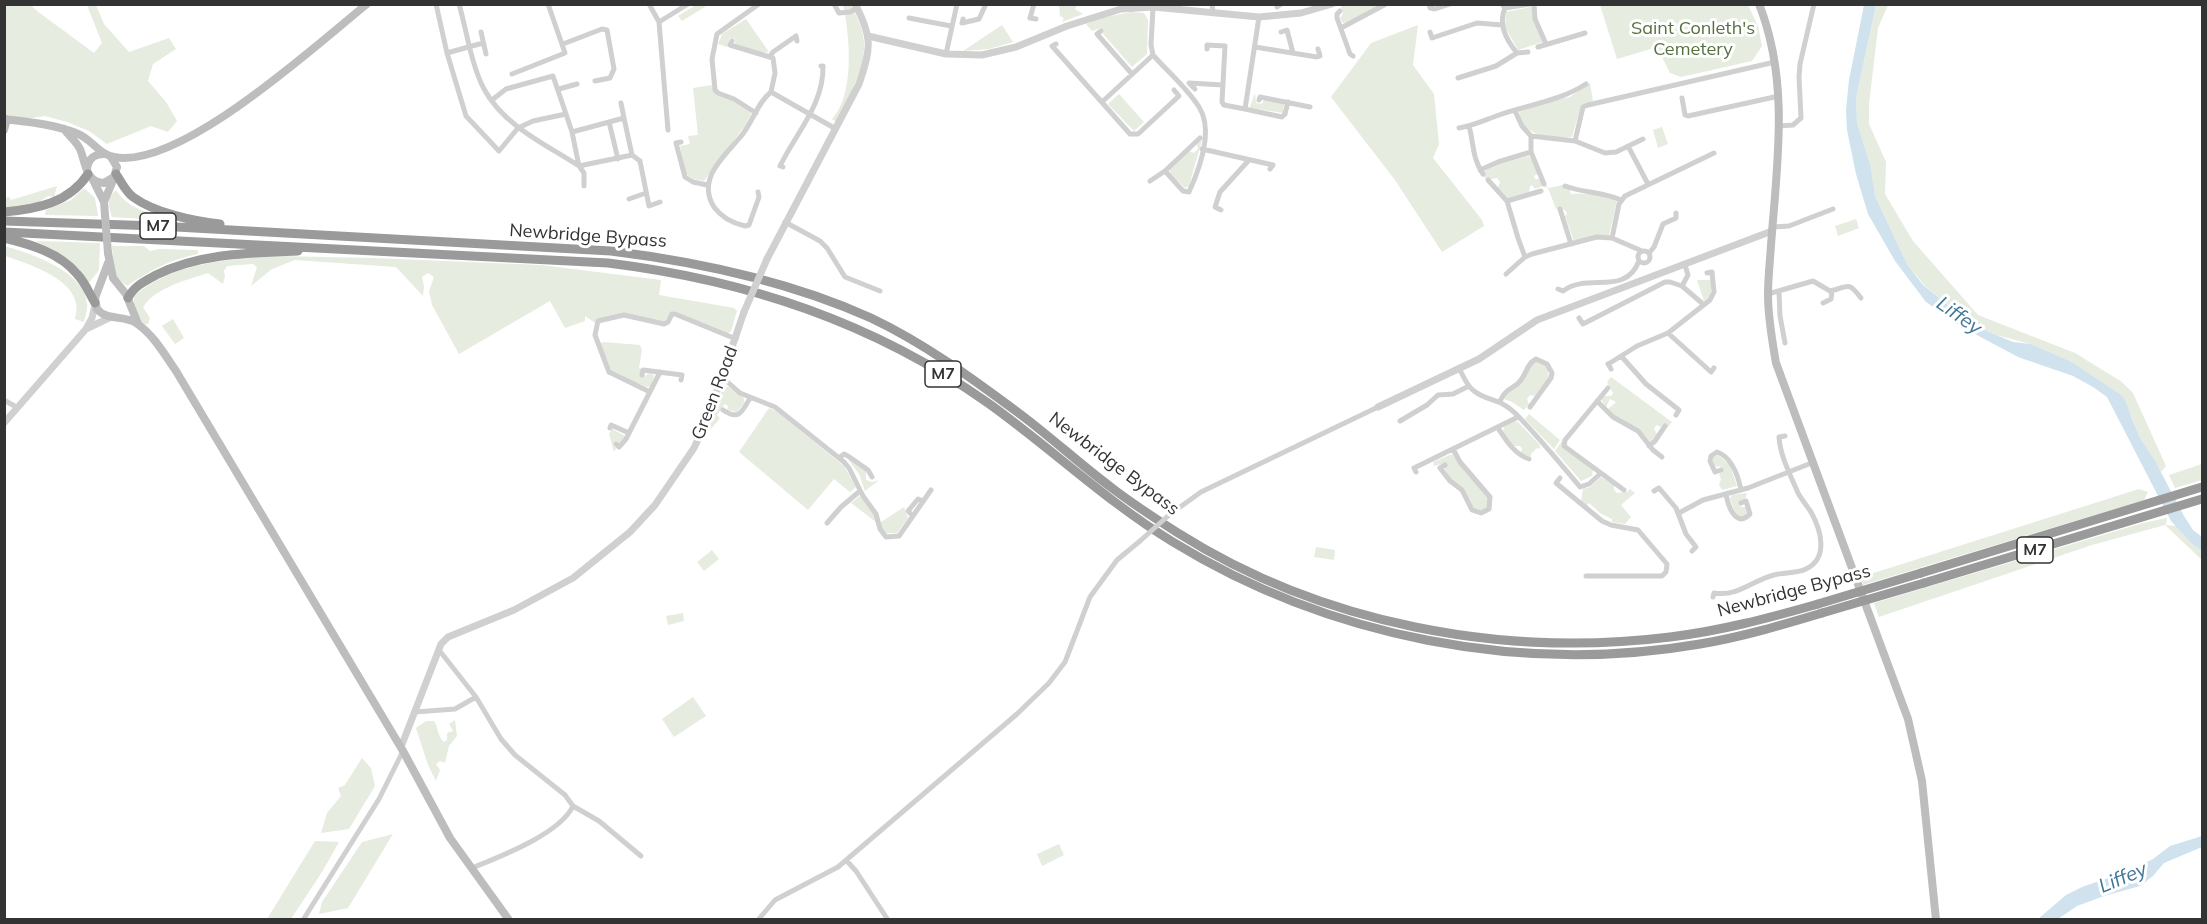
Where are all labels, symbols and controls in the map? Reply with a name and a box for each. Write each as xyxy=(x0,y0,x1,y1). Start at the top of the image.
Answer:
park label: Saint Conleth's Cemetery xyxy=(1631,18,1755,60)
road number: M7 xyxy=(140,213,176,239)
street label: Newbridge Bypass xyxy=(509,220,667,252)
water label: Liffey xyxy=(1932,292,1986,340)
street label: Green Road xyxy=(687,343,743,443)
road number: M7 xyxy=(925,361,961,387)
street label: Newbridge Bypass xyxy=(1044,408,1184,520)
road number: M7 xyxy=(2017,537,2053,563)
street label: Newbridge Bypass xyxy=(1715,560,1873,622)
water label: Liffey xyxy=(2095,857,2151,899)

